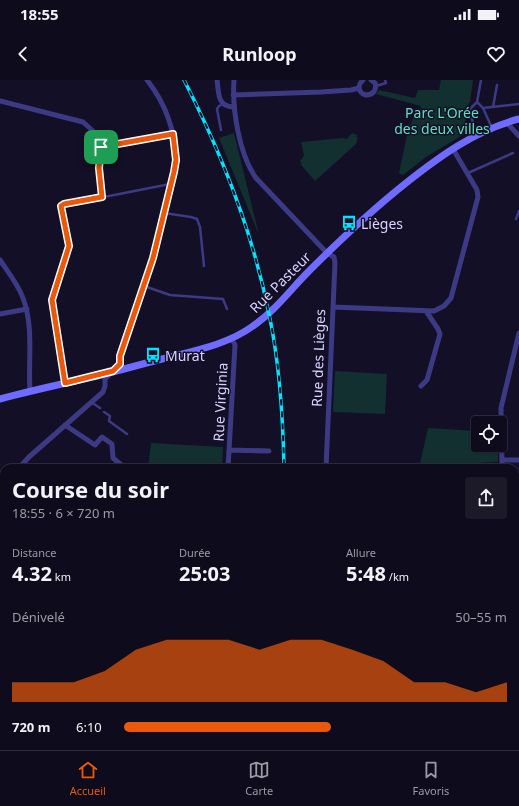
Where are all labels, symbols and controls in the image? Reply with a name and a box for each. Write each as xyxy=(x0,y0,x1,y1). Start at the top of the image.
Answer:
text: 18:55 xyxy=(20,4,59,24)
text: Runloop xyxy=(222,42,297,66)
icon: back xyxy=(12,43,34,65)
icon: heart xyxy=(485,43,507,65)
park label: Parc L'Orée des deux villes xyxy=(394,103,490,138)
pin xyxy=(84,130,118,164)
icon: arrive xyxy=(90,136,112,158)
bus stop icon: Lièges xyxy=(340,214,358,232)
place label: Lièges xyxy=(361,214,403,233)
street label: Rue Pasteur xyxy=(245,247,315,317)
street label: Rue des Lièges xyxy=(307,309,329,407)
bus stop icon: Murat xyxy=(144,346,162,364)
place label: Murat xyxy=(165,346,205,365)
street label: Rue Virginia xyxy=(208,362,232,442)
map controls xyxy=(471,416,507,452)
button: locate xyxy=(471,416,507,452)
text: Course du soir xyxy=(12,474,169,504)
button: share xyxy=(465,477,507,519)
text: 18:55 · 6 × 720 m xyxy=(12,504,115,522)
text: Distance xyxy=(12,545,57,560)
text: Durée xyxy=(179,545,211,560)
text: Allure xyxy=(346,545,376,560)
text: 4.32 xyxy=(12,560,52,587)
text: 25:03 xyxy=(179,560,230,587)
text: 5:48 xyxy=(346,560,386,587)
text: km xyxy=(52,569,71,584)
text: /km xyxy=(386,569,409,584)
text: Dénivelé xyxy=(12,608,65,626)
text: 50–55 m xyxy=(455,608,507,626)
text: 720 m xyxy=(12,718,50,736)
text: 6:10 xyxy=(76,718,102,736)
tab: Accueil xyxy=(70,759,106,798)
tab: Carte xyxy=(245,759,273,798)
tab: Favoris xyxy=(413,759,449,798)

